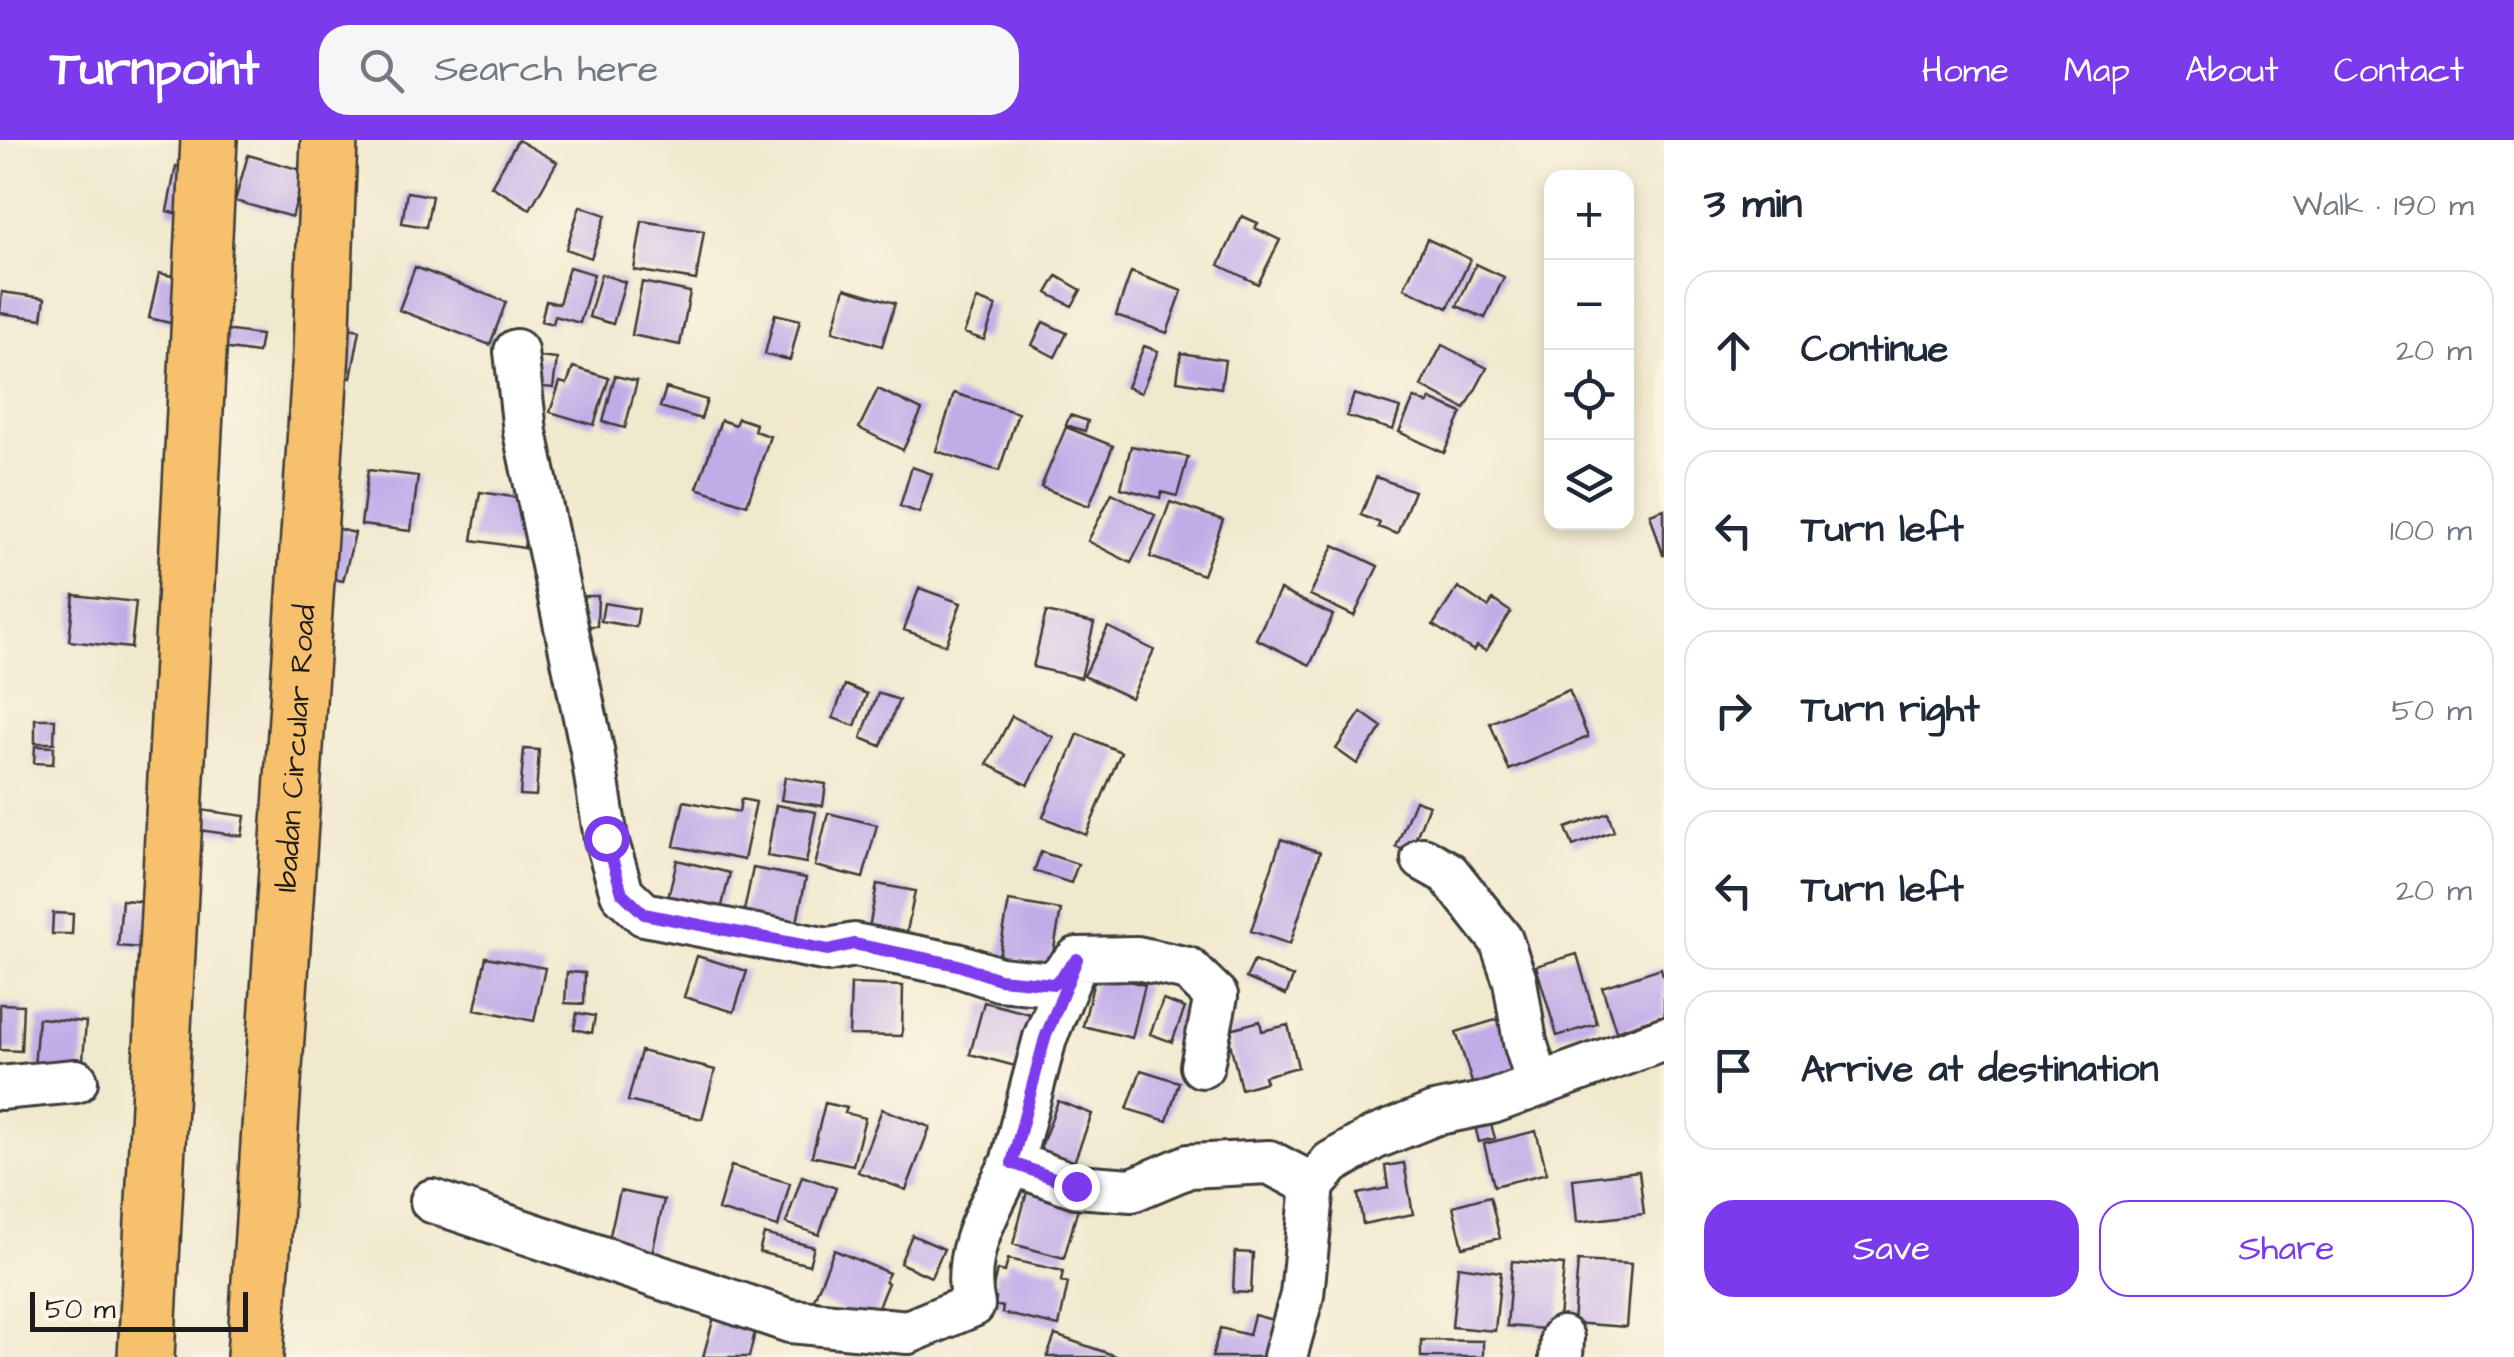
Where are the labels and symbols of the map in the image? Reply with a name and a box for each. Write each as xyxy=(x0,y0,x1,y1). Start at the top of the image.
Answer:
street label: Ibadan Circular Road xyxy=(266,603,326,894)
route start xyxy=(584,816,630,862)
route end xyxy=(1054,1164,1100,1210)
scale bar xyxy=(30,1287,248,1332)

